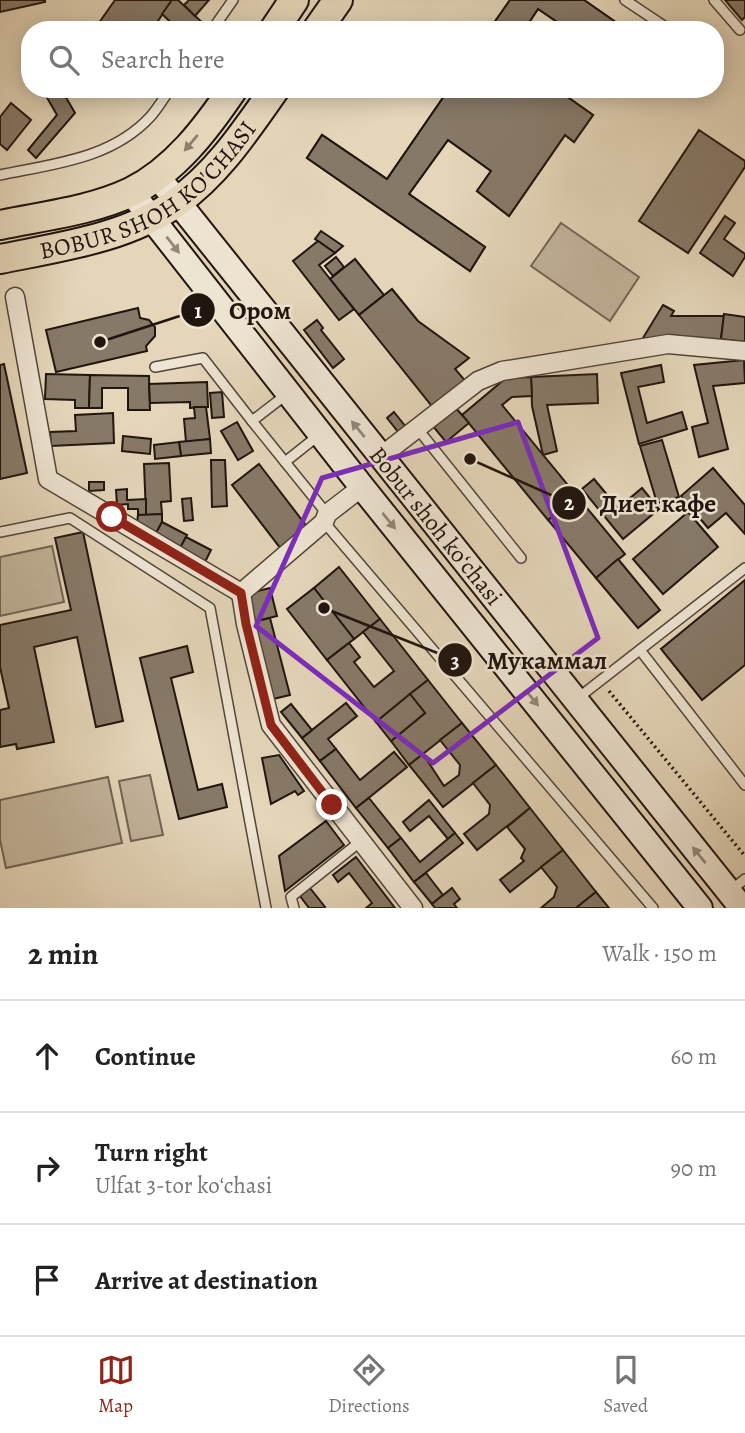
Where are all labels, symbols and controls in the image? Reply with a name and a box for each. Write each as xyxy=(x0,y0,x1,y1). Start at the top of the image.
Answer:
search box xyxy=(21,21,724,98)
icon: search xyxy=(45,41,83,79)
text: Search here xyxy=(101,42,225,77)
street label: BOBUR SHOH KO'CHASI xyxy=(37,114,263,267)
one-way arrow xyxy=(183,134,199,152)
one-way arrow xyxy=(166,236,181,254)
callout: Ором xyxy=(180,287,306,334)
text: Ором xyxy=(229,293,291,328)
text: 1 xyxy=(194,297,202,325)
one-way arrow xyxy=(351,420,365,438)
street label: Bobur shoh koʻchasi xyxy=(362,440,510,612)
callout: Диет кафе xyxy=(551,479,731,526)
text: Диет кафе xyxy=(600,486,716,521)
text: 2 xyxy=(564,489,574,517)
route start xyxy=(96,501,127,532)
one-way arrow xyxy=(381,512,396,529)
callout: Мукаммал xyxy=(438,637,621,684)
text: Мукаммал xyxy=(487,643,607,678)
text: 3 xyxy=(450,647,460,675)
one-way arrow xyxy=(524,689,539,707)
route end xyxy=(316,789,347,820)
one-way arrow xyxy=(692,846,707,864)
text: 2 min xyxy=(28,934,98,974)
text: Walk · 150 m xyxy=(602,938,717,969)
icon: ahead xyxy=(28,1037,66,1075)
text: Continue xyxy=(95,1039,196,1074)
text: 60 m xyxy=(670,1041,717,1072)
text: Turn right xyxy=(95,1135,208,1170)
icon: right xyxy=(28,1149,66,1187)
text: 90 m xyxy=(671,1153,717,1184)
text: Ulfat 3-tor koʻchasi xyxy=(95,1170,272,1201)
icon: arrive xyxy=(28,1261,66,1299)
text: Arrive at destination xyxy=(95,1263,318,1298)
tab: Map xyxy=(97,1351,135,1419)
tab: Directions xyxy=(328,1351,410,1419)
tab: Saved xyxy=(603,1351,648,1419)

